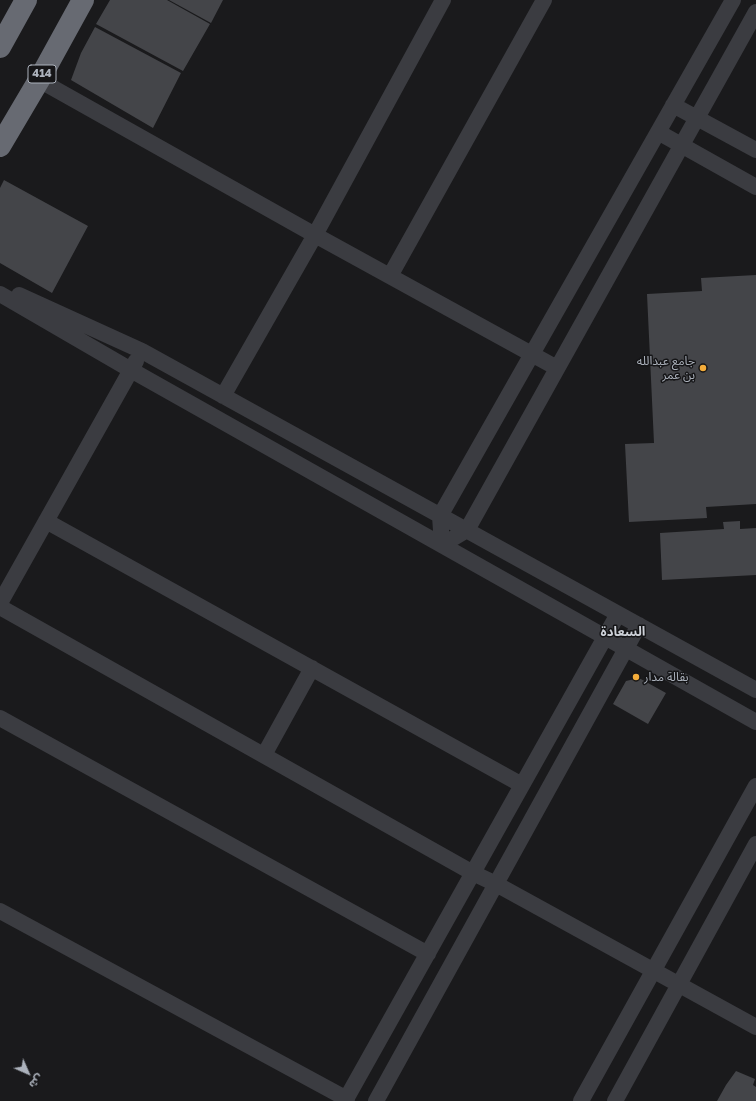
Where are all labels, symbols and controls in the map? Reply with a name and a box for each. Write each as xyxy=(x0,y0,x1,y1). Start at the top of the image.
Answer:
road number: 414 xyxy=(28,65,56,83)
place label: جامع عبدالله بن عمر xyxy=(637,354,695,382)
marker: جامع عبدالله بن عمر xyxy=(698,363,708,373)
district label: السعادة xyxy=(601,624,645,640)
place label: بقالة مدار xyxy=(644,670,689,684)
marker: بقالة مدار xyxy=(631,672,641,682)
north arrow xyxy=(8,1053,48,1093)
text: ش xyxy=(27,1072,47,1092)

